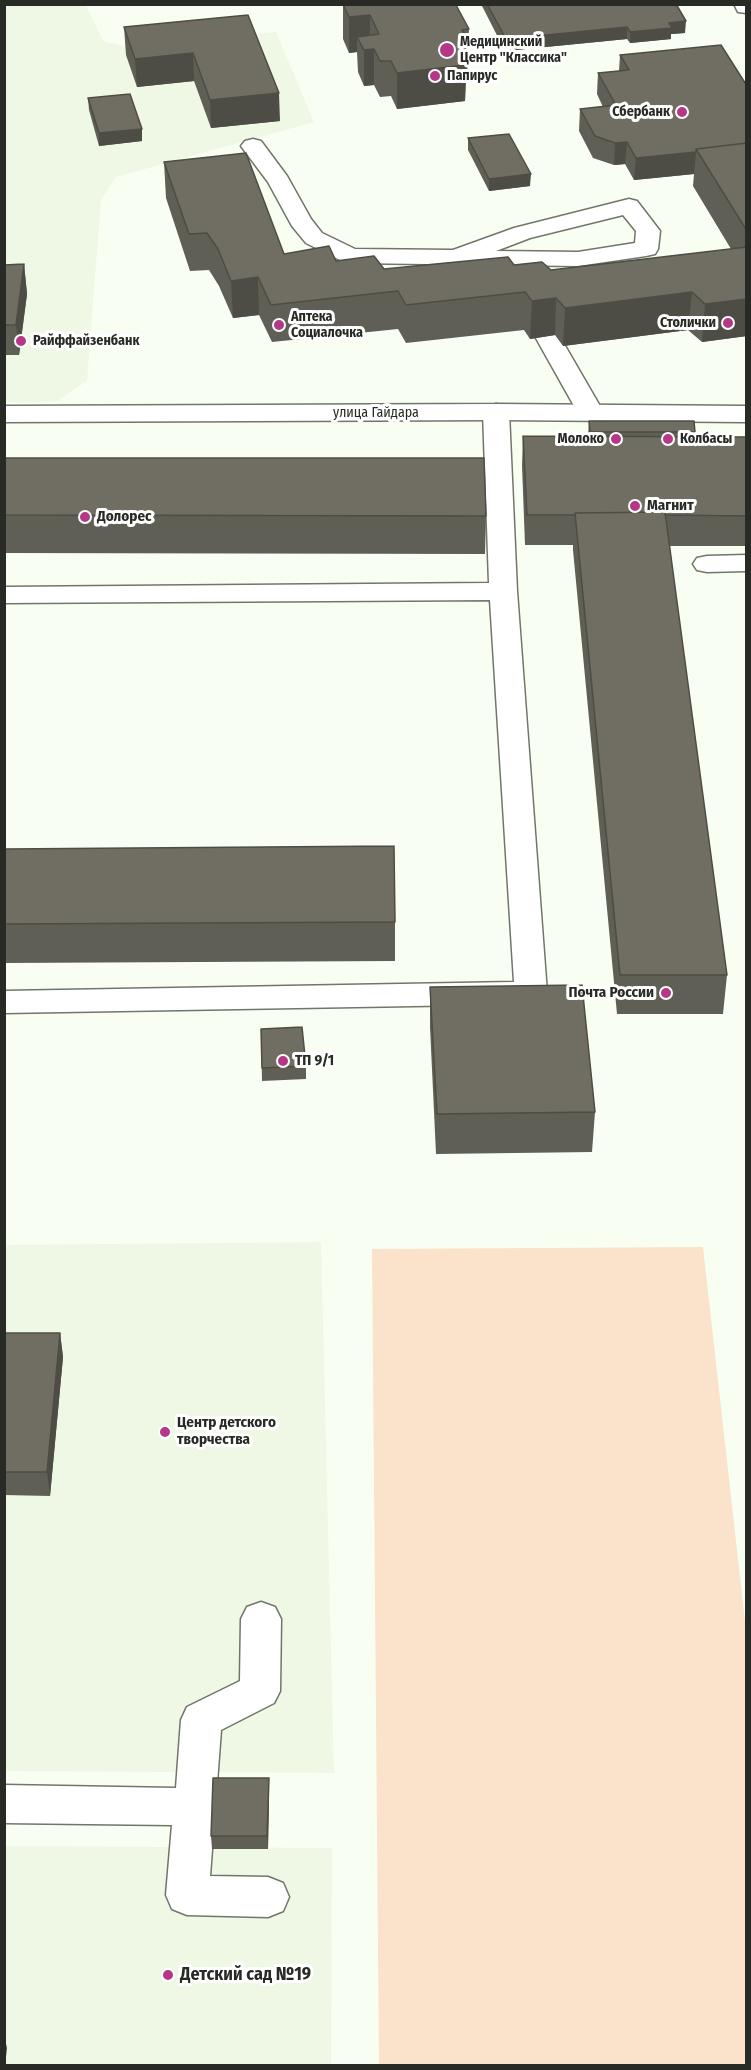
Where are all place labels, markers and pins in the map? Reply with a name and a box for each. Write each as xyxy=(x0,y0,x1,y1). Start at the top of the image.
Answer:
place label: Медицинский Центр "Классика" xyxy=(460,34,567,66)
marker: Медицинский Центр "Классика" xyxy=(438,41,456,59)
place label: Папирус xyxy=(447,68,497,84)
marker: Папирус xyxy=(428,69,442,83)
place label: Сбербанк xyxy=(612,104,670,120)
marker: Сбербанк xyxy=(675,105,689,119)
place label: Аптека Социалочка xyxy=(291,309,363,342)
place label: Столички xyxy=(660,315,716,331)
marker: Столички xyxy=(721,316,735,330)
marker: Аптека Социалочка xyxy=(272,318,286,332)
place label: Райффайзенбанк xyxy=(33,333,139,349)
marker: Райффайзенбанк xyxy=(14,334,28,348)
place label: Молоко xyxy=(558,431,604,447)
place label: Колбасы xyxy=(680,431,732,447)
marker: Молоко xyxy=(609,432,623,446)
marker: Колбасы xyxy=(661,432,675,446)
place label: Магнит xyxy=(647,497,694,515)
marker: Магнит xyxy=(628,499,642,513)
place label: Долорес xyxy=(97,508,152,526)
marker: Долорес xyxy=(78,510,92,524)
place label: Почта России xyxy=(568,984,654,1002)
marker: Почта России xyxy=(659,986,673,1000)
place label: ТП 9/1 xyxy=(295,1052,334,1070)
marker: ТП 9/1 xyxy=(276,1054,290,1068)
place label: Центр детского творчества xyxy=(177,1414,276,1449)
marker: Центр детского творчества xyxy=(158,1425,172,1439)
place label: Детский сад №19 xyxy=(180,1964,311,1986)
marker: Детский сад №19 xyxy=(161,1968,175,1982)

